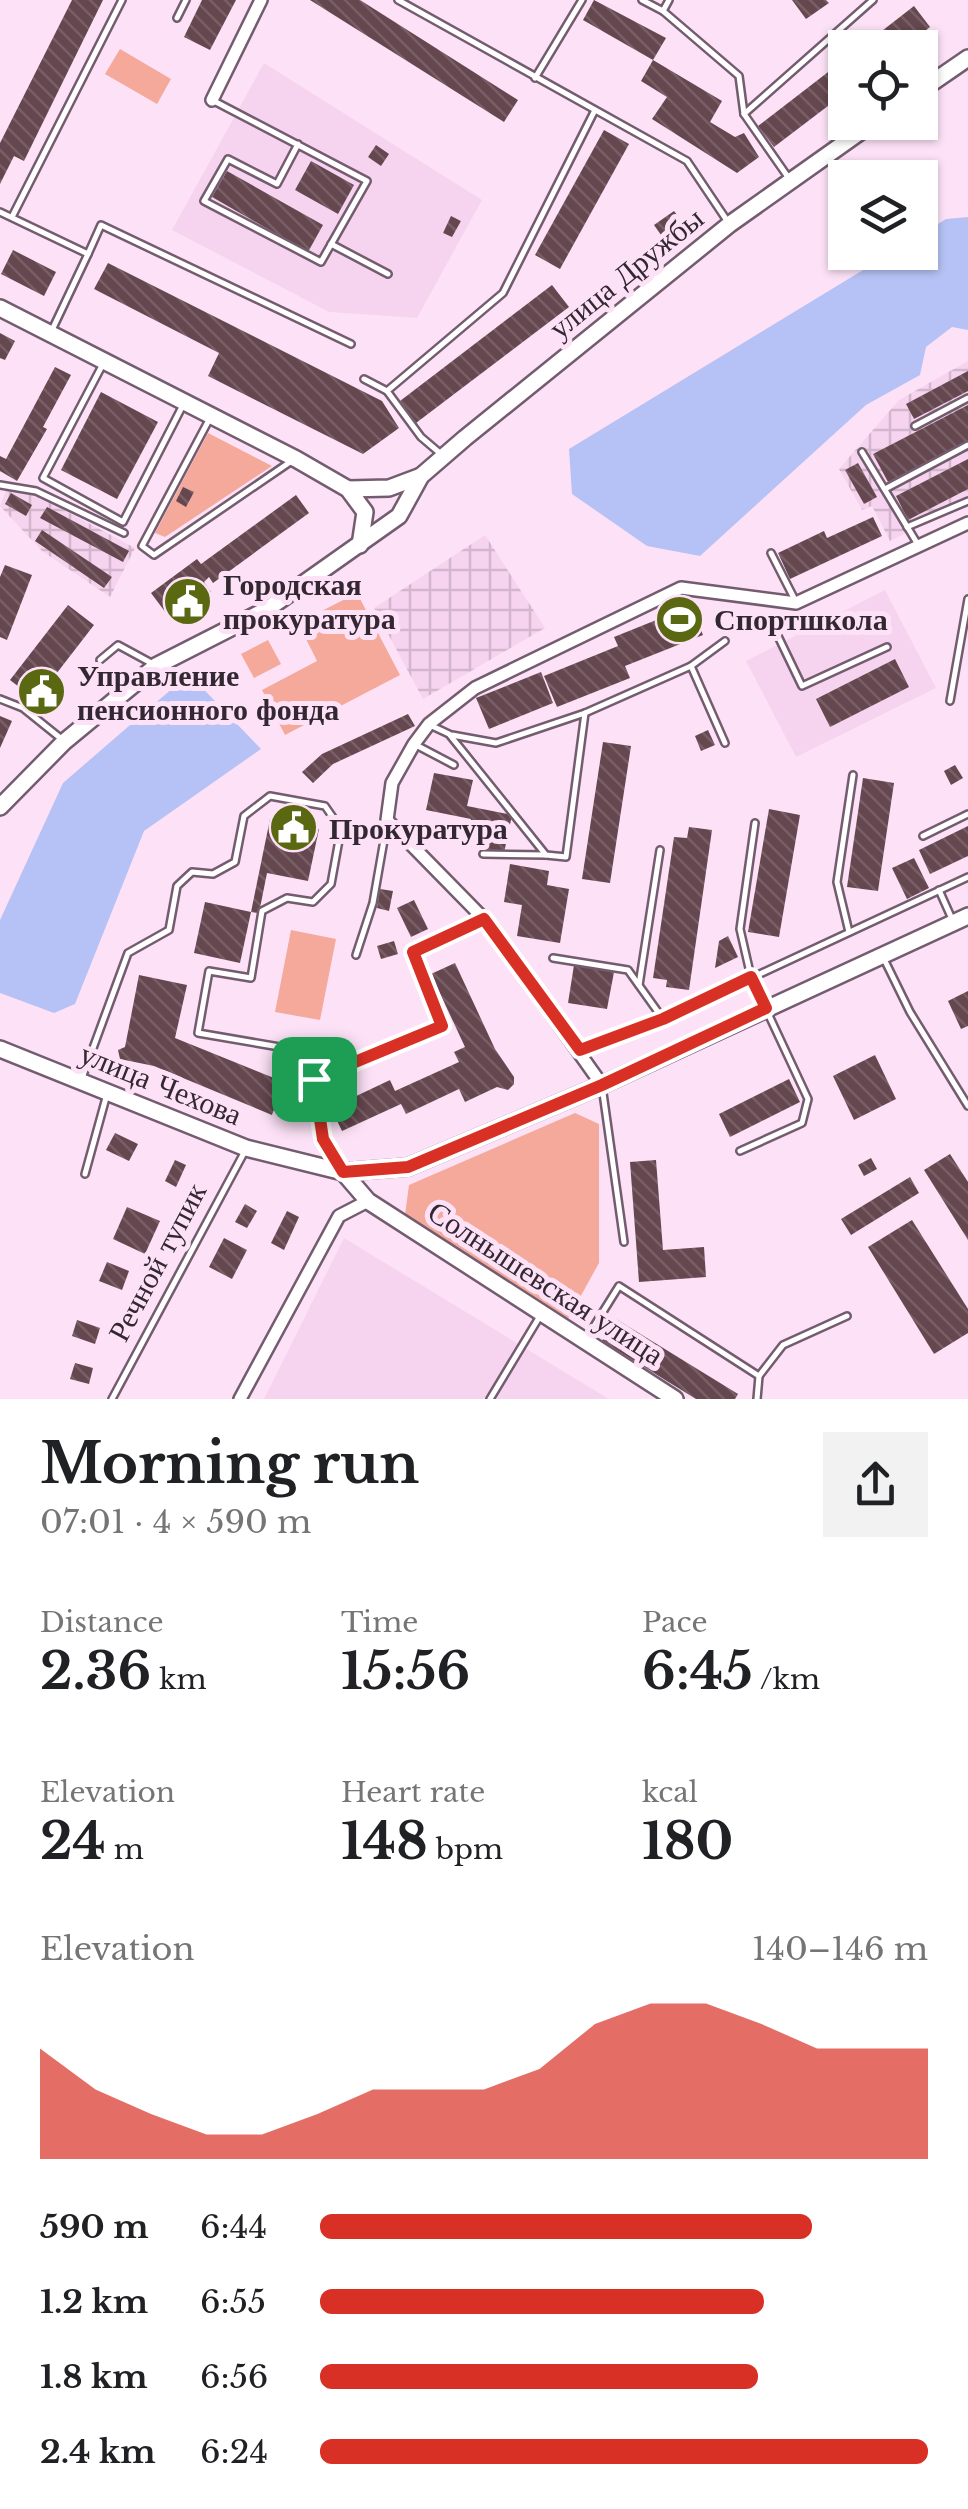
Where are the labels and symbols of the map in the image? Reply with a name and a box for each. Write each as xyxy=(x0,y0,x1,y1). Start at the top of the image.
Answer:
street label: улица Дружбы xyxy=(541,199,711,347)
place label: Городская прокуратура xyxy=(223,566,396,637)
public building icon: Городская прокуратура xyxy=(162,575,214,627)
sports icon: Спортшкола xyxy=(653,593,705,645)
place label: Спортшкола xyxy=(714,601,888,638)
place label: Управление пенсионного фонда xyxy=(77,657,339,728)
public building icon: Управление пенсионного фонда xyxy=(16,666,68,718)
public building icon: Прокуратура xyxy=(268,802,320,854)
place label: Прокуратура xyxy=(329,810,508,847)
street label: улица Чехова xyxy=(75,1035,247,1133)
pin xyxy=(272,1037,357,1122)
street label: Речной тупик xyxy=(100,1176,214,1348)
street label: Солнышевская улица xyxy=(421,1193,671,1373)

